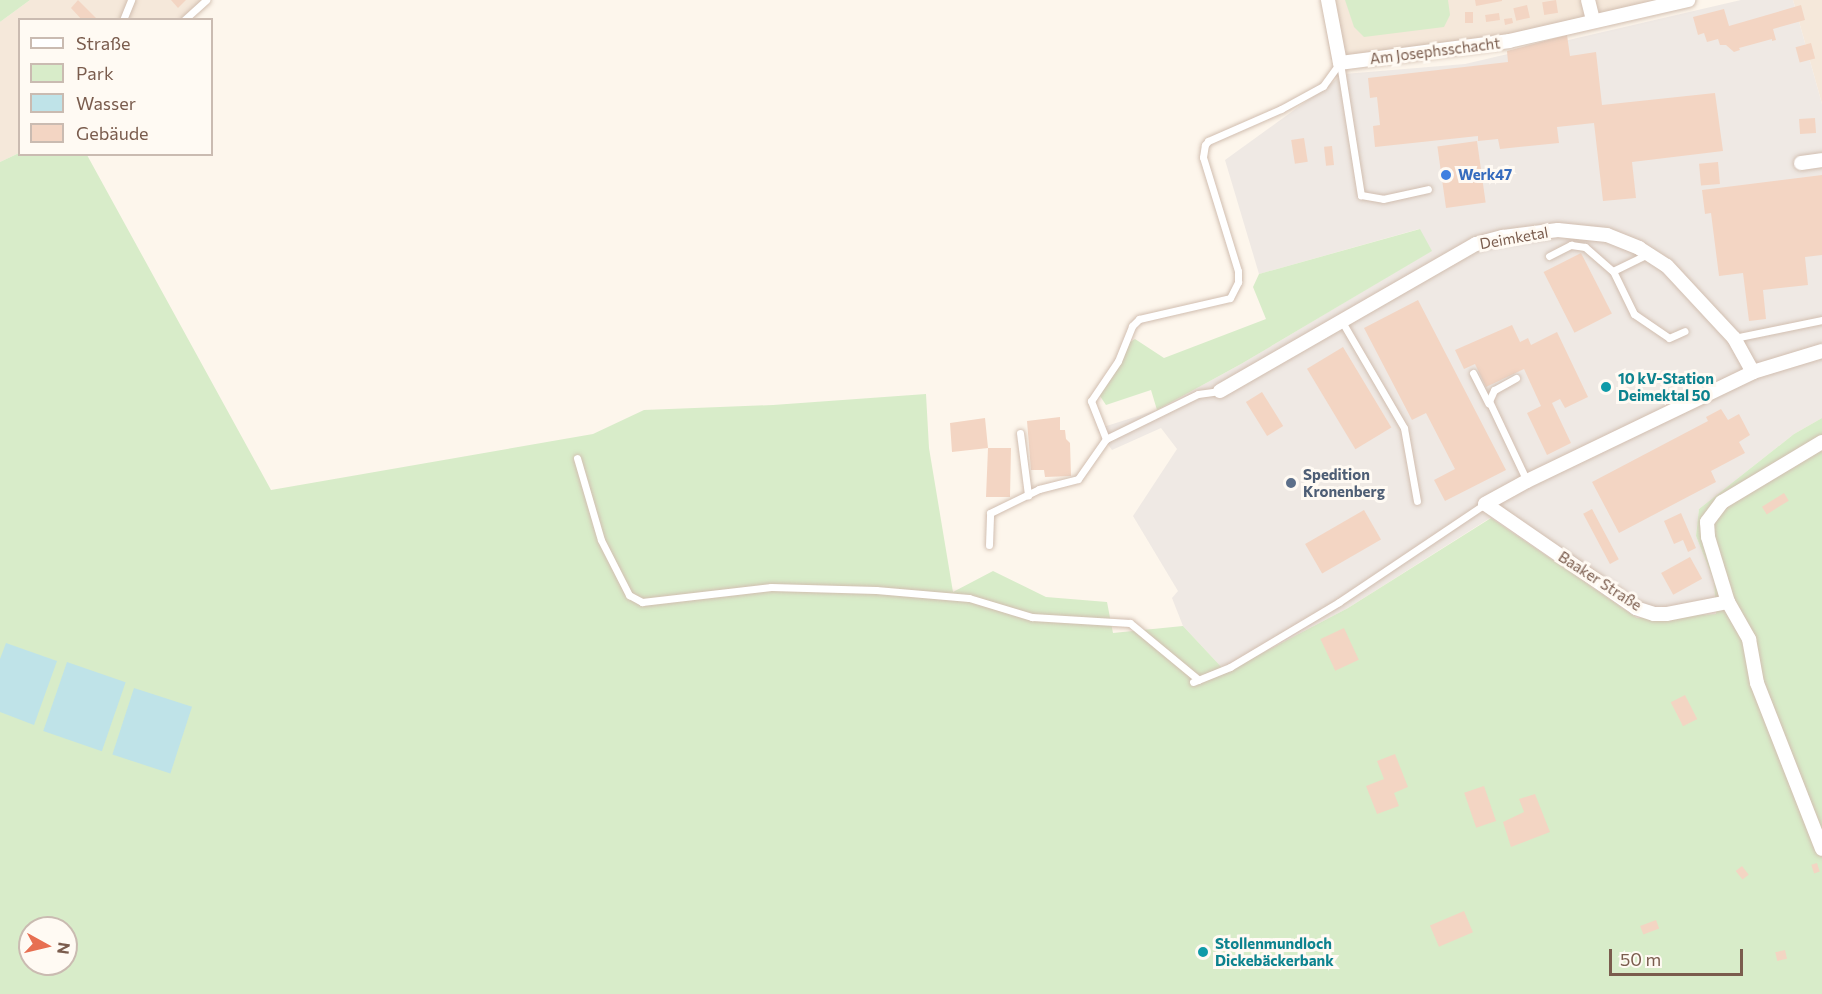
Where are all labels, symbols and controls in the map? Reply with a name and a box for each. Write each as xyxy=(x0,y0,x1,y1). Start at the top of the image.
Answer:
legend xyxy=(18,18,213,156)
text: Straße xyxy=(76,32,131,54)
street label: Am Josephsschacht xyxy=(1369,34,1501,68)
text: Park xyxy=(76,62,114,84)
text: Wasser xyxy=(76,92,136,114)
text: Gebäude xyxy=(76,122,149,144)
place label: Werk47 xyxy=(1458,166,1512,184)
marker: Werk47 xyxy=(1439,168,1453,182)
street label: Deimketal xyxy=(1478,223,1550,253)
place label: 10 kV-Station Deimektal 50 xyxy=(1618,369,1714,404)
marker: 10 kV-Station Deimektal 50 xyxy=(1599,380,1613,394)
place label: Spedition Kronenberg xyxy=(1303,465,1385,500)
marker: Spedition Kronenberg xyxy=(1284,476,1298,490)
street label: Baaker Straße xyxy=(1555,547,1645,615)
north arrow xyxy=(18,916,78,976)
place label: Stollenmundloch Dickebäckerbank xyxy=(1215,934,1334,969)
scale bar xyxy=(1612,937,1746,975)
text: N xyxy=(54,941,75,956)
marker: Stollenmundloch Dickebäckerbank xyxy=(1196,945,1210,959)
text: 50 m xyxy=(1620,948,1661,970)

